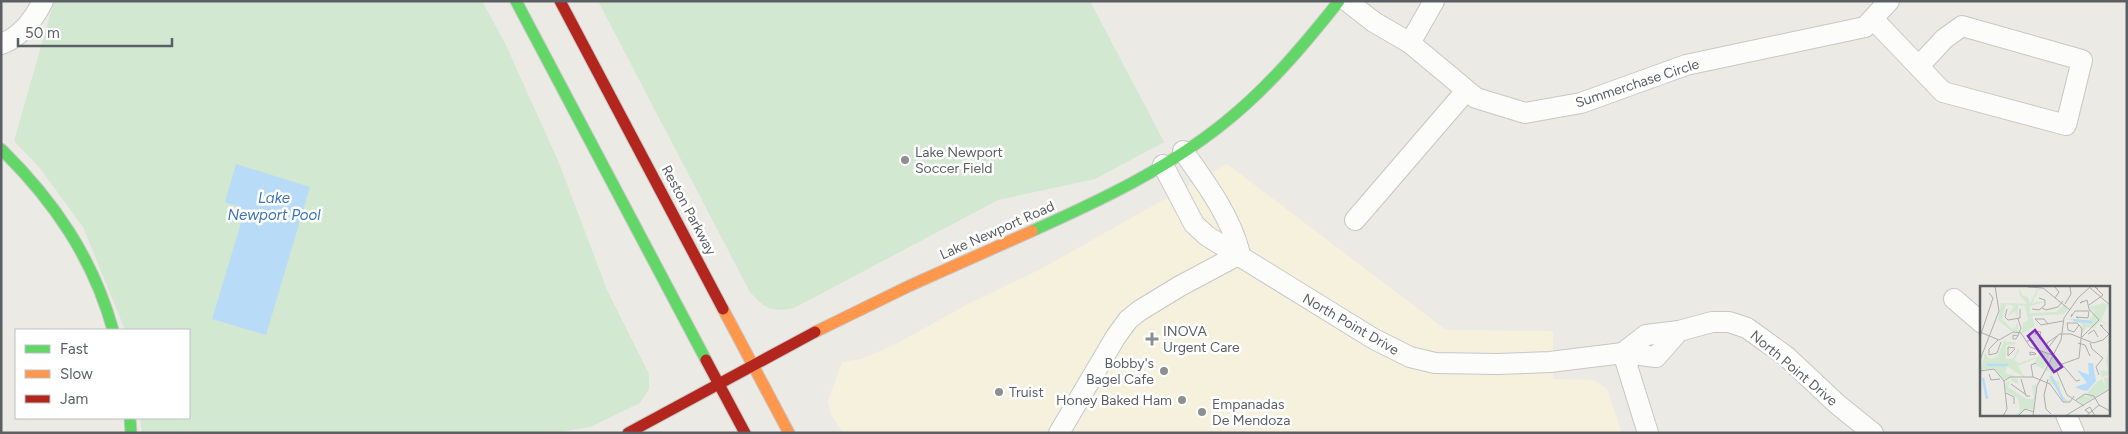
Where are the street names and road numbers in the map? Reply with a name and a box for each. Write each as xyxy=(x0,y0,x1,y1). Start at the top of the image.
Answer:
street label: Summerchase Circle xyxy=(1573,55,1702,112)
street label: Reston Parkway xyxy=(658,162,720,259)
street label: Lake Newport Road xyxy=(937,198,1057,263)
street label: North Point Drive xyxy=(1300,290,1402,359)
street label: North Point Drive xyxy=(1747,327,1841,410)

